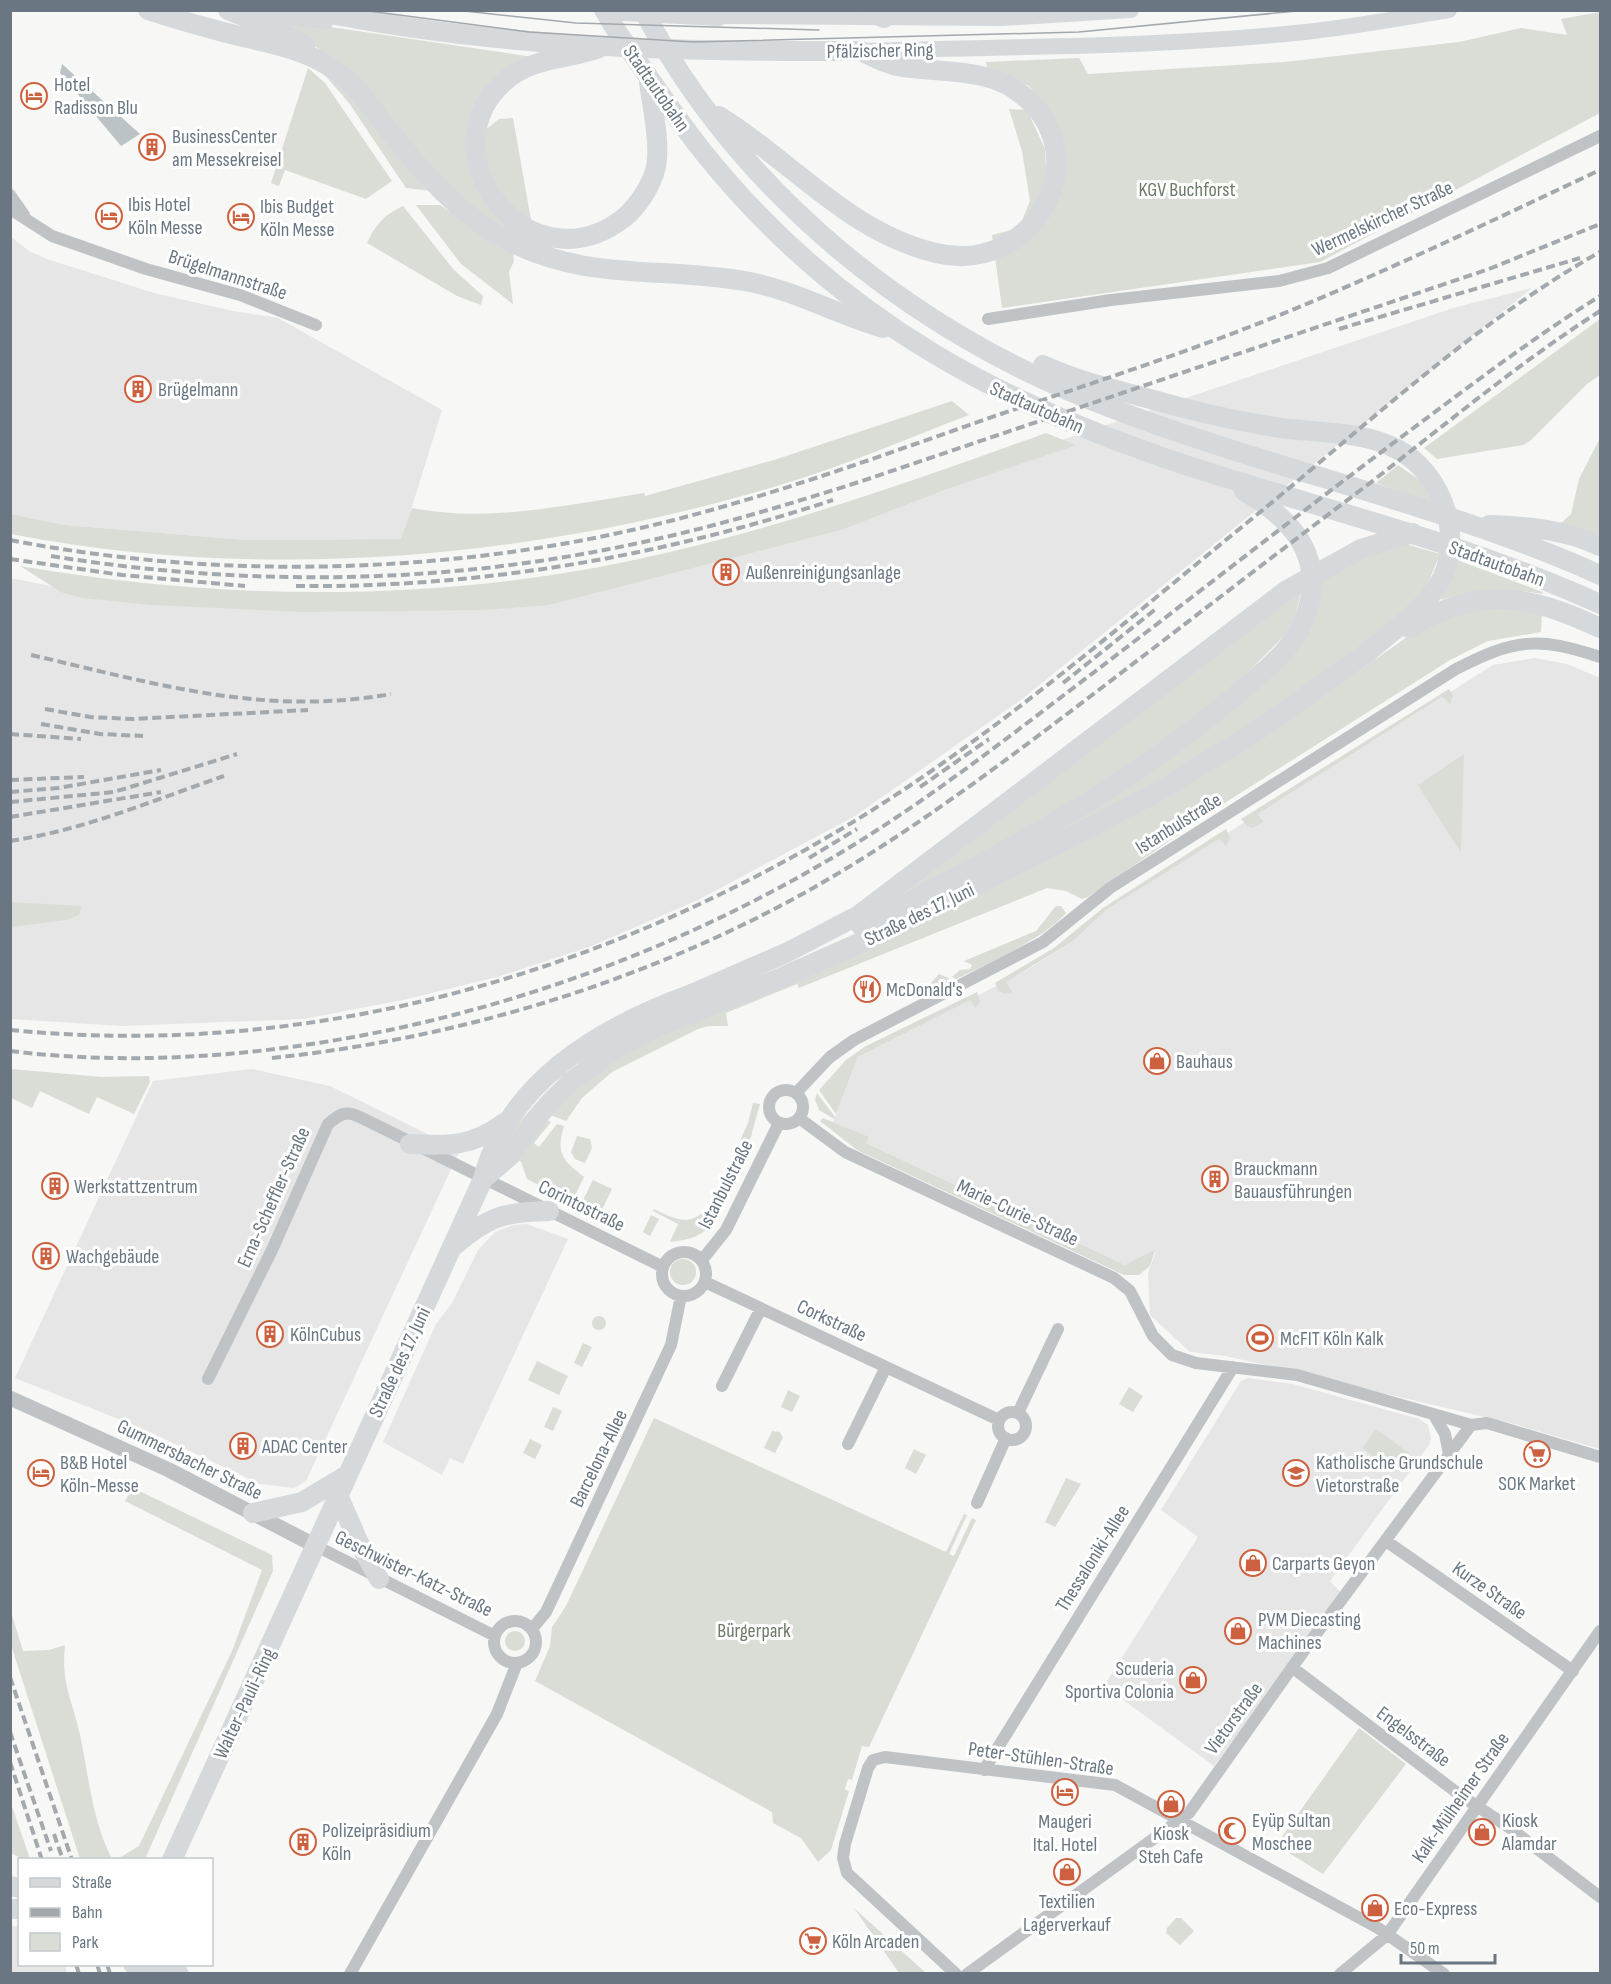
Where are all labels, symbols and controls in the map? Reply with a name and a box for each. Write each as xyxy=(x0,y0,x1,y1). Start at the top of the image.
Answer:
street label: Pfälzischer Ring xyxy=(826,38,934,64)
street label: Stadtautobahn xyxy=(618,41,695,136)
place label: Hotel Radisson Blu xyxy=(54,73,138,120)
hotel icon: Hotel Radisson Blu xyxy=(19,81,49,111)
place label: BusinessCenter am Messekreisel xyxy=(172,125,282,172)
building icon: BusinessCenter am Messekreisel xyxy=(137,132,167,162)
street label: Wermelskircher Straße xyxy=(1308,176,1457,262)
park label: KGV Buchforst xyxy=(1138,178,1236,202)
place label: Ibis Hotel Köln Messe xyxy=(128,193,203,240)
place label: Ibis Budget Köln Messe xyxy=(260,195,335,242)
hotel icon: Ibis Hotel Köln Messe xyxy=(94,201,124,231)
hotel icon: Ibis Budget Köln Messe xyxy=(226,202,256,232)
street label: Brügelmannstraße xyxy=(165,245,290,305)
building icon: Brügelmann xyxy=(123,374,153,404)
street label: Stadtautobahn xyxy=(986,377,1087,439)
place label: Brügelmann xyxy=(158,378,238,402)
street label: Stadtautobahn xyxy=(1446,536,1548,592)
building icon: Außenreinigungsanlage xyxy=(711,557,741,587)
place label: Außenreinigungsanlage xyxy=(745,561,901,585)
street label: Istanbulstraße xyxy=(1131,788,1226,860)
street label: Straße des 17. Juni xyxy=(861,878,978,952)
restaurant icon: McDonald's xyxy=(852,974,882,1004)
place label: McDonald's xyxy=(886,978,963,1002)
shop icon: Bauhaus xyxy=(1142,1046,1172,1076)
place label: Bauhaus xyxy=(1176,1050,1233,1074)
street label: Erna-Scheffler-Straße xyxy=(232,1124,316,1271)
street label: Istanbulstraße xyxy=(693,1136,759,1233)
place label: Brauckmann Bauausführungen xyxy=(1234,1157,1352,1204)
building icon: Brauckmann Bauausführungen xyxy=(1200,1164,1230,1194)
building icon: Werkstattzentrum xyxy=(40,1171,70,1201)
street label: Marie-Curie-Straße xyxy=(953,1174,1082,1252)
place label: Werkstattzentrum xyxy=(74,1175,198,1199)
street label: Corintostraße xyxy=(534,1175,629,1237)
building icon: Wachgebäude xyxy=(31,1241,61,1271)
place label: Wachgebäude xyxy=(66,1245,159,1269)
street label: Corkstraße xyxy=(793,1294,870,1347)
street label: Straße des 17. Juni xyxy=(364,1303,436,1421)
building icon: KölnCubus xyxy=(255,1319,285,1349)
place label: KölnCubus xyxy=(290,1323,361,1347)
sports icon: McFIT Köln Kalk xyxy=(1245,1323,1275,1353)
place label: McFIT Köln Kalk xyxy=(1280,1327,1384,1351)
street label: Barcelona-Allee xyxy=(565,1406,633,1511)
street label: Gummersbacher Straße xyxy=(113,1414,266,1505)
building icon: ADAC Center xyxy=(228,1431,258,1461)
place label: ADAC Center xyxy=(261,1435,348,1459)
supermarket icon: SOK Market xyxy=(1522,1439,1552,1469)
place label: B&B Hotel Köln-Messe xyxy=(60,1451,139,1498)
place label: Katholische Grundschule Vietorstraße xyxy=(1316,1451,1483,1498)
hotel icon: B&B Hotel Köln-Messe xyxy=(26,1458,56,1488)
school or university icon: Katholische Grundschule Vietorstraße xyxy=(1281,1458,1311,1488)
place label: SOK Market xyxy=(1498,1472,1576,1496)
street label: Thessaloniki-Allee xyxy=(1051,1501,1135,1616)
street label: Geschwister-Katz-Straße xyxy=(331,1525,496,1622)
shop icon: Carparts Geyon xyxy=(1238,1548,1268,1578)
place label: Carparts Geyon xyxy=(1272,1552,1375,1576)
street label: Kurze Straße xyxy=(1448,1557,1531,1625)
place label: PVM Diecasting Machines xyxy=(1258,1608,1361,1655)
shop icon: PVM Diecasting Machines xyxy=(1223,1616,1253,1646)
park label: Bürgerpark xyxy=(717,1619,791,1643)
street label: Walter-Pauli-Ring xyxy=(209,1644,281,1763)
place label: Scuderia Sportiva Colonia xyxy=(1065,1657,1174,1704)
shop icon: Scuderia Sportiva Colonia xyxy=(1178,1665,1208,1695)
street label: Vietorstraße xyxy=(1200,1678,1268,1759)
street label: Engelsstraße xyxy=(1372,1701,1455,1772)
street label: Kalk-Mülheimer Straße xyxy=(1407,1728,1515,1867)
street label: Peter-Stühlen-Straße xyxy=(967,1737,1115,1781)
hotel icon: Maugeri Ital. Hotel xyxy=(1050,1777,1080,1807)
shop icon: Kiosk Steh Cafe xyxy=(1156,1789,1186,1819)
place label: Eyüp Sultan Moschee xyxy=(1252,1809,1331,1856)
place label: Kiosk Alamdar xyxy=(1501,1809,1557,1856)
place label: Maugeri Ital. Hotel xyxy=(1033,1810,1097,1857)
mosque icon: Eyüp Sultan Moschee xyxy=(1217,1816,1247,1846)
shop icon: Kiosk Alamdar xyxy=(1467,1817,1497,1847)
place label: Polizeipräsidium Köln xyxy=(322,1819,431,1866)
place label: Kiosk Steh Cafe xyxy=(1139,1822,1203,1869)
building icon: Polizeipräsidium Köln xyxy=(288,1827,318,1857)
shop icon: Textilien Lagerverkauf xyxy=(1052,1857,1082,1887)
legend xyxy=(18,1858,213,1966)
text: Straße xyxy=(72,1872,112,1893)
place label: Textilien Lagerverkauf xyxy=(1023,1890,1111,1937)
shop icon: Eco-Express xyxy=(1360,1893,1390,1923)
place label: Eco-Express xyxy=(1394,1897,1477,1921)
text: Bahn xyxy=(72,1902,102,1923)
supermarket icon: Köln Arcaden xyxy=(798,1926,828,1956)
scale bar xyxy=(1401,1927,1496,1965)
place label: Köln Arcaden xyxy=(832,1930,919,1954)
text: Park xyxy=(72,1932,98,1953)
text: 50 m xyxy=(1410,1938,1440,1959)

